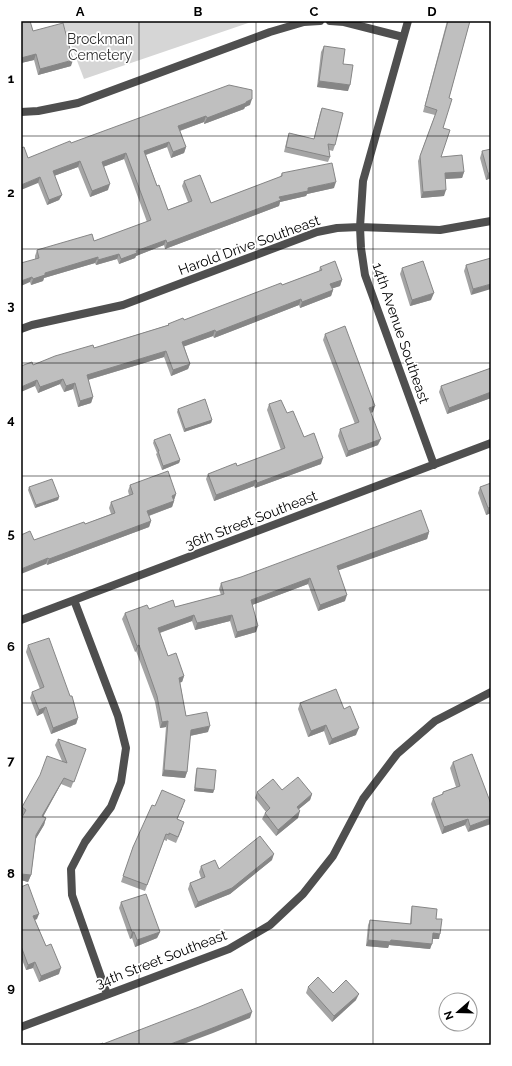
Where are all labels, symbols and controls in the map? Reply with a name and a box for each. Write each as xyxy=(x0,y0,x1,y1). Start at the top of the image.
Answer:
text: A xyxy=(76,4,85,19)
text: B xyxy=(194,4,203,19)
text: C xyxy=(310,4,319,19)
text: D xyxy=(427,4,437,19)
park label: Brockman Cemetery xyxy=(67,31,133,63)
text: 1 xyxy=(8,71,15,86)
text: 2 xyxy=(7,185,15,200)
street label: Harold Drive Southeast xyxy=(176,212,322,278)
street label: 14th Avenue Southeast xyxy=(369,261,433,406)
text: 3 xyxy=(7,298,15,313)
text: 4 xyxy=(7,412,15,427)
street label: 36th Street Southeast xyxy=(183,487,320,553)
text: 5 xyxy=(7,526,15,541)
text: 6 xyxy=(7,639,15,654)
text: 7 xyxy=(7,753,15,768)
text: 8 xyxy=(7,866,15,881)
street label: 34th Street Southeast xyxy=(93,926,229,991)
text: 9 xyxy=(7,980,15,995)
north arrow xyxy=(438,992,478,1032)
text: N xyxy=(442,1009,457,1021)

